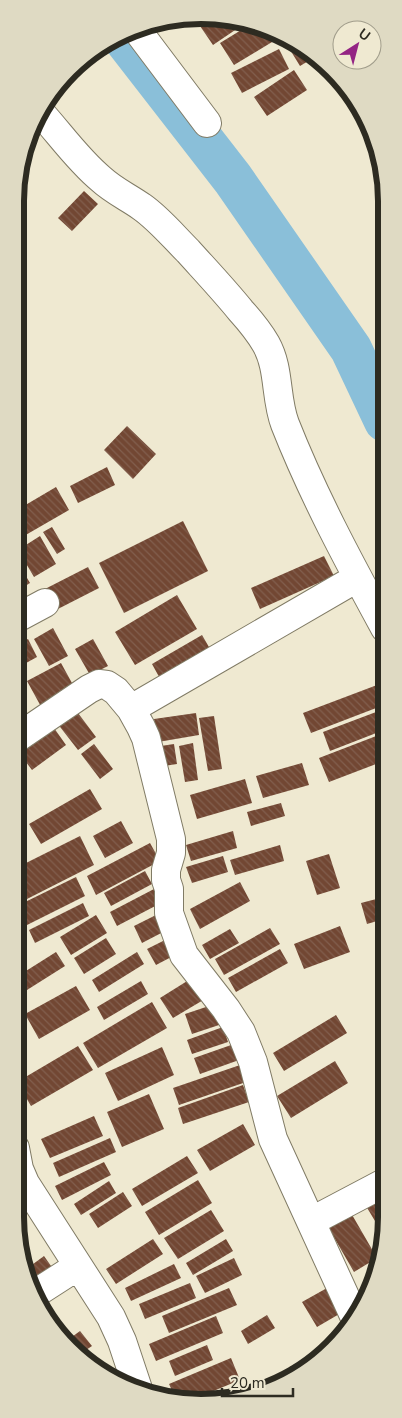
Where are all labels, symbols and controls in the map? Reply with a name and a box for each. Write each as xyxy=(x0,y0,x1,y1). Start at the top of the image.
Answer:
north arrow xyxy=(332,20,382,70)
text: U xyxy=(355,24,374,46)
scale bar xyxy=(222,1366,293,1398)
text: 20 m xyxy=(230,1373,265,1393)

